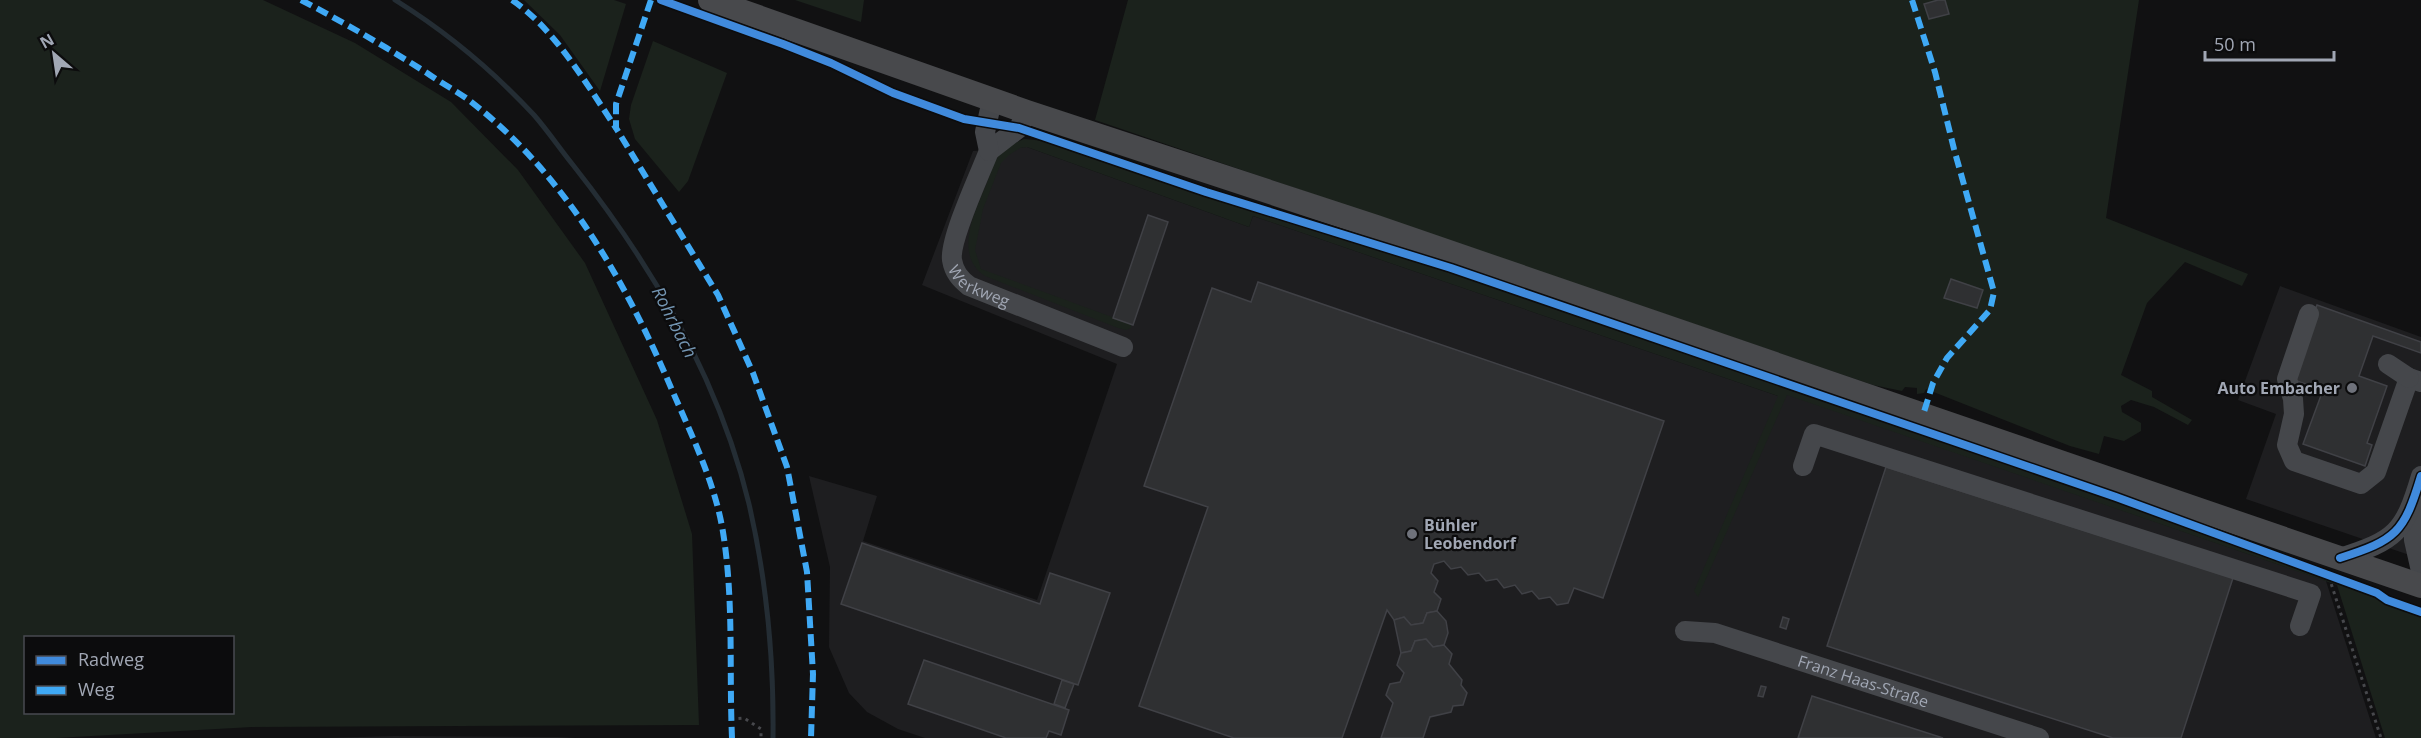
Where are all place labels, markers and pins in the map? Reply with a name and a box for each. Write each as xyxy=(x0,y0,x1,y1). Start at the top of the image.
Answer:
place label: Auto Embacher xyxy=(2218,377,2340,399)
marker: Auto Embacher xyxy=(2345,381,2359,395)
place label: Bühler Leobendorf xyxy=(1424,514,1517,554)
marker: Bühler Leobendorf xyxy=(1405,527,1419,541)

